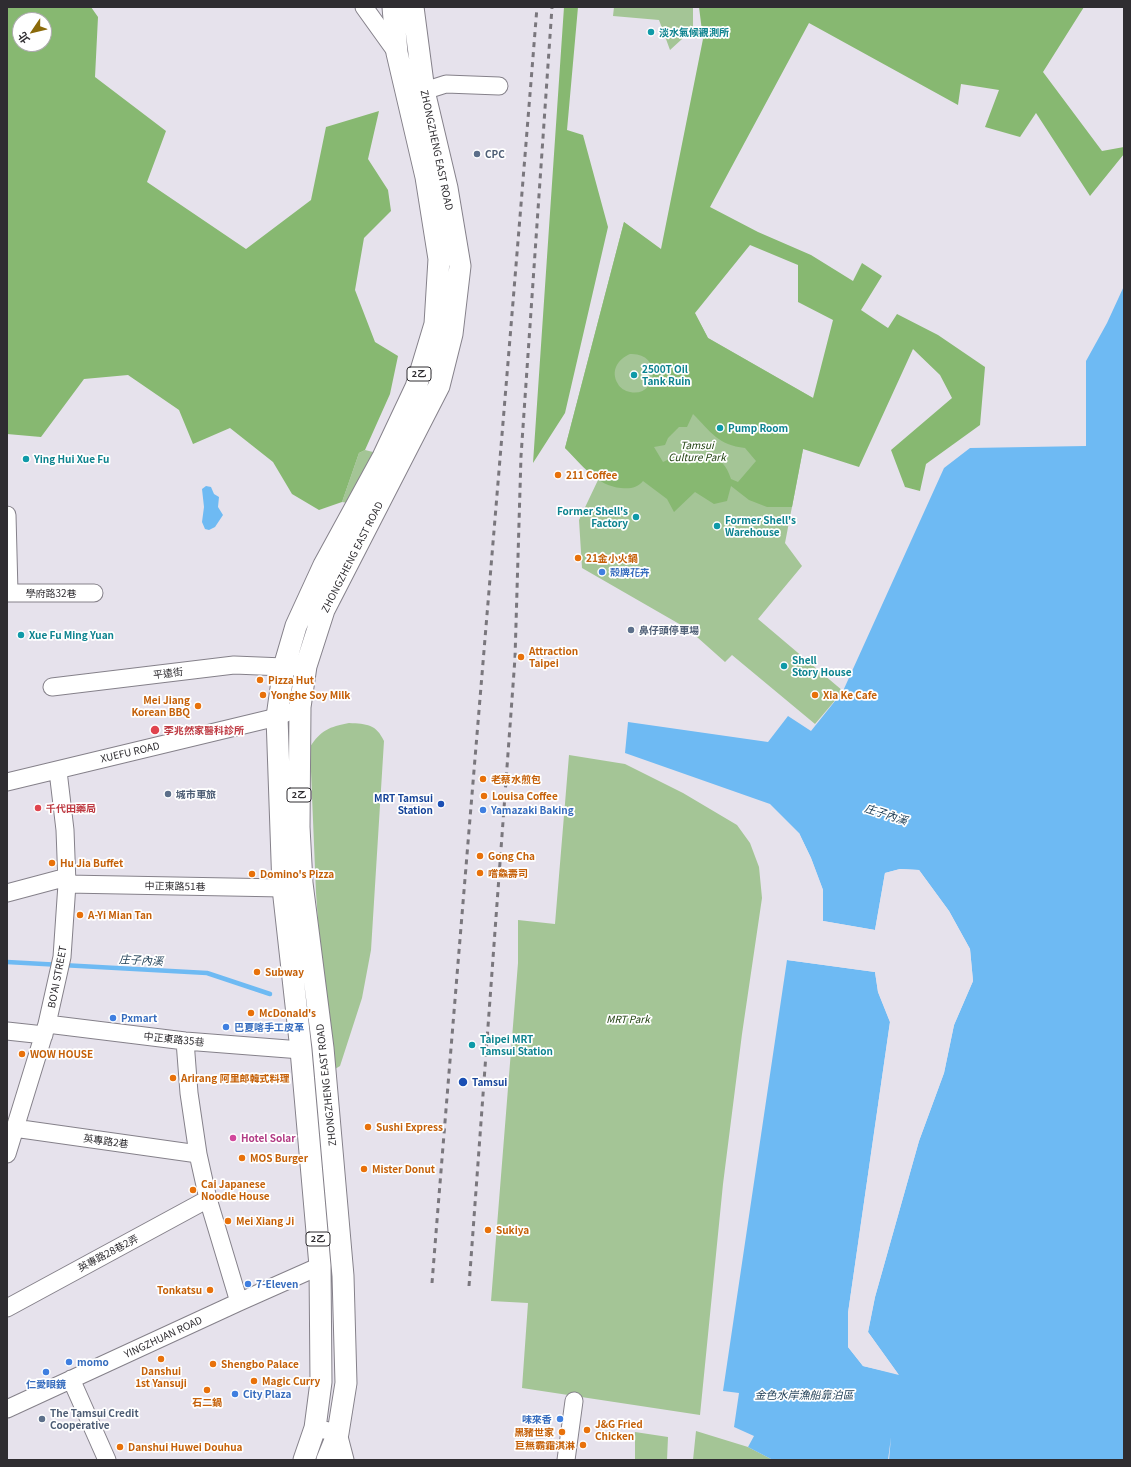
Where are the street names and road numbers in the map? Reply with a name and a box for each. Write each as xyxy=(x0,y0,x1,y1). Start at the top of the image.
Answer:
street label: ZHONGZHENG EAST ROAD xyxy=(418,89,456,211)
road number: 2乙 xyxy=(407,367,431,381)
street label: ZHONGZHENG EAST ROAD xyxy=(319,500,385,614)
street label: 學府路32巷 xyxy=(25,587,77,599)
street label: 平遠街 xyxy=(152,665,184,681)
street label: XUEFU ROAD xyxy=(99,739,161,765)
road number: 2乙 xyxy=(287,788,311,802)
street label: 中正東路51巷 xyxy=(144,879,206,893)
street label: BO'AI STREET xyxy=(45,945,69,1009)
street label: ZHONGZHENG EAST ROAD xyxy=(314,1023,338,1147)
street label: 中正東路35巷 xyxy=(143,1030,205,1048)
street label: 英專路2巷 xyxy=(83,1132,129,1150)
street label: 英專路28巷2弄 xyxy=(76,1232,140,1274)
road number: 2乙 xyxy=(306,1232,330,1246)
street label: YINGZHUAN ROAD xyxy=(122,1314,204,1360)

